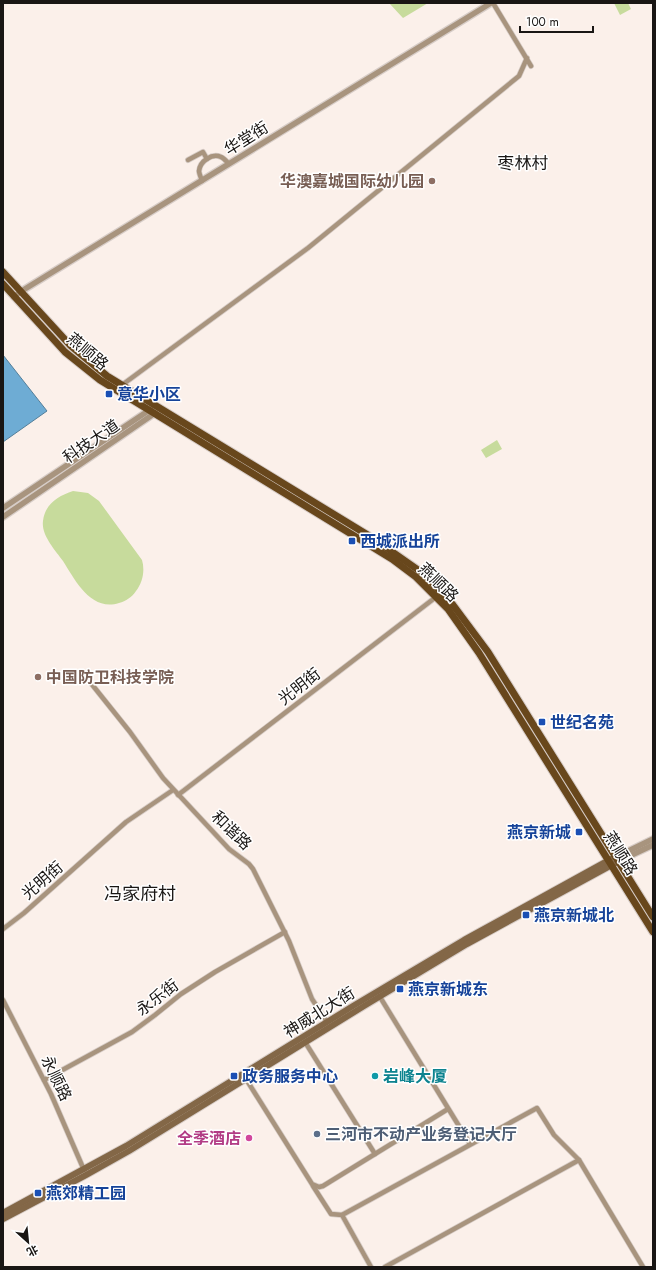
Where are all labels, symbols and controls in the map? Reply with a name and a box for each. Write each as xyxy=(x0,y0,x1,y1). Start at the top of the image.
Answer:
scale bar xyxy=(520,8,593,34)
text: 100 m xyxy=(526,13,559,31)
street label: 华堂街 xyxy=(220,116,273,161)
district label: 枣林村 xyxy=(498,151,549,175)
place label: 华澳嘉城国际幼儿园 xyxy=(280,170,424,193)
marker: 华澳嘉城国际幼儿园 xyxy=(427,176,437,186)
street label: 燕顺路 xyxy=(62,327,113,376)
place label: 意华小区 xyxy=(117,383,181,406)
marker: 意华小区 xyxy=(104,389,114,399)
street label: 科技大道 xyxy=(58,414,124,469)
place label: 西城派出所 xyxy=(360,530,440,553)
marker: 西城派出所 xyxy=(347,536,357,546)
street label: 燕顺路 xyxy=(413,557,464,607)
street label: 光明街 xyxy=(273,663,325,710)
place label: 中国防卫科技学院 xyxy=(46,666,174,689)
marker: 中国防卫科技学院 xyxy=(33,672,43,682)
place label: 世纪名苑 xyxy=(550,711,614,734)
marker: 世纪名苑 xyxy=(537,717,547,727)
street label: 和谐路 xyxy=(206,805,257,855)
place label: 燕京新城 xyxy=(507,821,571,844)
marker: 燕京新城 xyxy=(574,827,584,837)
street label: 燕顺路 xyxy=(598,827,643,880)
street label: 光明街 xyxy=(17,856,68,905)
district label: 冯家府村 xyxy=(104,881,176,907)
place label: 燕京新城北 xyxy=(534,904,614,927)
marker: 燕京新城北 xyxy=(521,910,531,920)
street label: 永乐街 xyxy=(131,974,183,1021)
place label: 燕京新城东 xyxy=(408,978,488,1001)
street label: 神威北大街 xyxy=(279,981,359,1043)
marker: 燕京新城东 xyxy=(395,984,405,994)
street label: 永顺路 xyxy=(36,1052,77,1105)
place label: 政务服务中心 xyxy=(242,1065,338,1088)
place label: 岩峰大厦 xyxy=(383,1065,447,1088)
marker: 政务服务中心 xyxy=(229,1071,239,1081)
marker: 岩峰大厦 xyxy=(370,1071,380,1081)
place label: 三河市不动产业务登记大厅 xyxy=(325,1123,517,1146)
place label: 全季酒店 xyxy=(177,1127,241,1150)
marker: 三河市不动产业务登记大厅 xyxy=(312,1129,322,1139)
marker: 全季酒店 xyxy=(244,1133,254,1143)
place label: 燕郊精工园 xyxy=(46,1182,126,1205)
marker: 燕郊精工园 xyxy=(33,1188,43,1198)
north arrow xyxy=(8,1222,48,1262)
text: 北 xyxy=(24,1241,41,1261)

